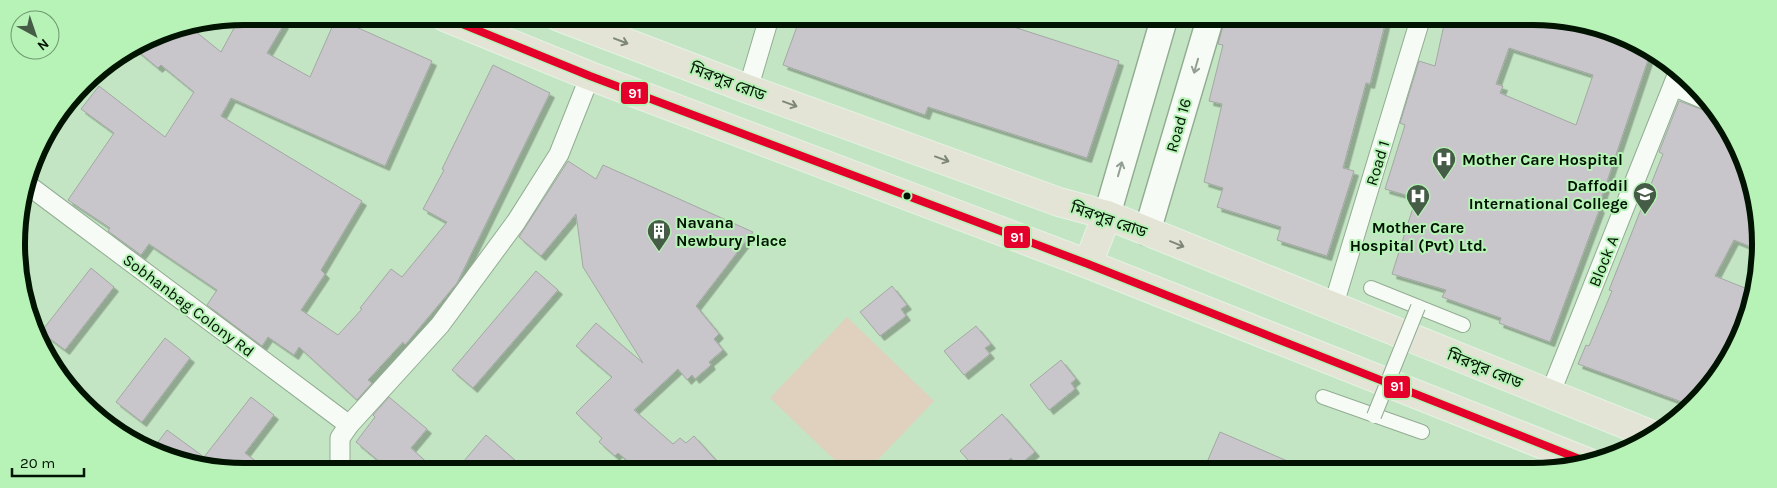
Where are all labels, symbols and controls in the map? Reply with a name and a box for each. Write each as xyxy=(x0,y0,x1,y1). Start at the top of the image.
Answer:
north arrow xyxy=(10,10,60,60)
text: N xyxy=(34,35,52,54)
one-way arrow xyxy=(613,37,628,46)
street label: মিরপুর রোড xyxy=(686,58,769,105)
one-way arrow xyxy=(1190,58,1200,74)
line badge: 91 xyxy=(620,81,649,105)
text: 91 xyxy=(628,85,642,102)
street label: Road 16 xyxy=(1162,96,1195,154)
one-way arrow xyxy=(781,100,797,109)
street label: Road 1 xyxy=(1362,138,1393,188)
hospital icon: Mother Care Hospital xyxy=(1431,146,1457,180)
place label: Mother Care Hospital xyxy=(1462,150,1623,169)
one-way arrow xyxy=(934,155,950,164)
one-way arrow xyxy=(1116,161,1126,177)
place label: Daffodil International College xyxy=(1469,176,1628,213)
school or university icon: Daffodil International College xyxy=(1632,181,1658,215)
hospital icon: Mother Care Hospital (Pvt) Ltd. xyxy=(1405,183,1431,217)
unlabelled marker xyxy=(902,191,912,201)
street label: মিরপুর রোড xyxy=(1067,197,1150,242)
place label: Navana Newbury Place xyxy=(676,213,787,250)
building icon: Navana Newbury Place xyxy=(646,218,672,252)
place label: Mother Care Hospital (Pvt) Ltd. xyxy=(1350,218,1487,255)
line badge: 91 xyxy=(1003,225,1031,249)
text: 91 xyxy=(1010,229,1024,246)
street label: Block A xyxy=(1585,233,1622,290)
one-way arrow xyxy=(1169,240,1185,249)
street label: Sobhanbag Colony Rd xyxy=(119,250,258,361)
street label: মিরপুর রোড xyxy=(1444,344,1526,392)
line badge: 91 xyxy=(1383,375,1411,399)
text: 91 xyxy=(1390,378,1404,395)
scale bar xyxy=(12,446,85,478)
text: 20 m xyxy=(20,454,55,472)

